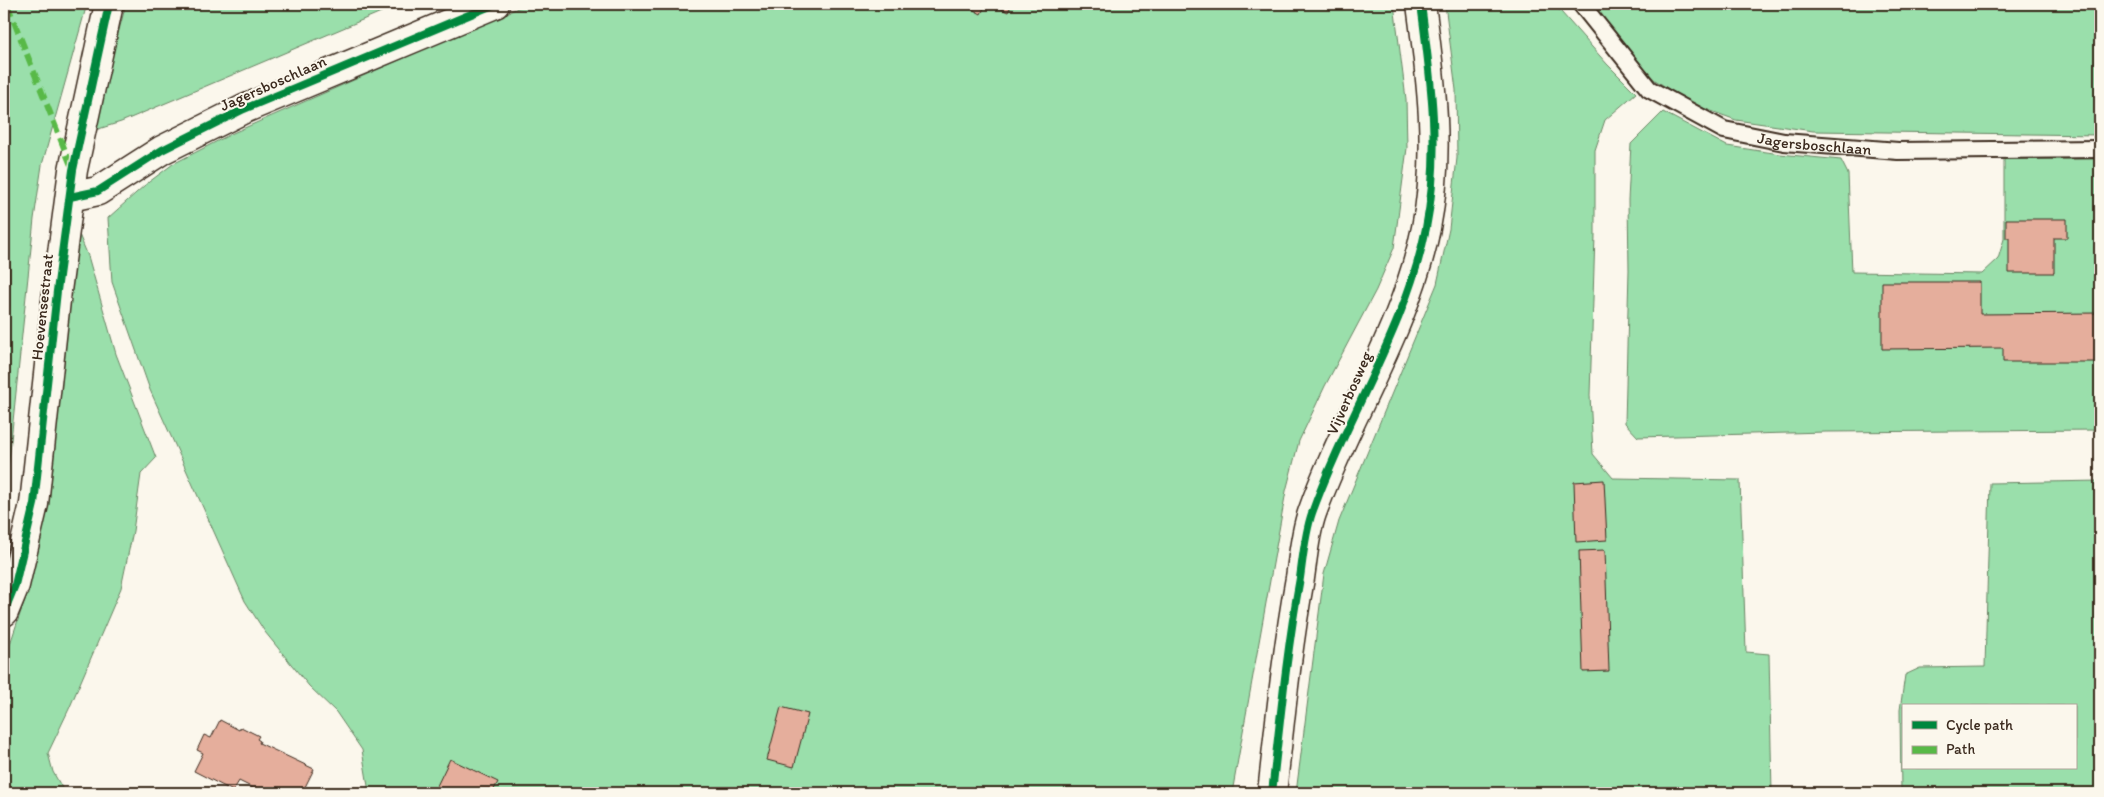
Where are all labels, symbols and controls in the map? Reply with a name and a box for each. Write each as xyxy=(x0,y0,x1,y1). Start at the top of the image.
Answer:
street label: Jagersboschlaan xyxy=(217,51,329,115)
street label: Jagersboschlaan xyxy=(1756,127,1872,158)
street label: Hoevensestraat xyxy=(27,253,57,361)
street label: Vijverbosweg xyxy=(1322,348,1376,438)
legend xyxy=(1902,704,2076,770)
text: Cycle path xyxy=(1946,716,2013,734)
text: Path xyxy=(1946,740,1975,758)

